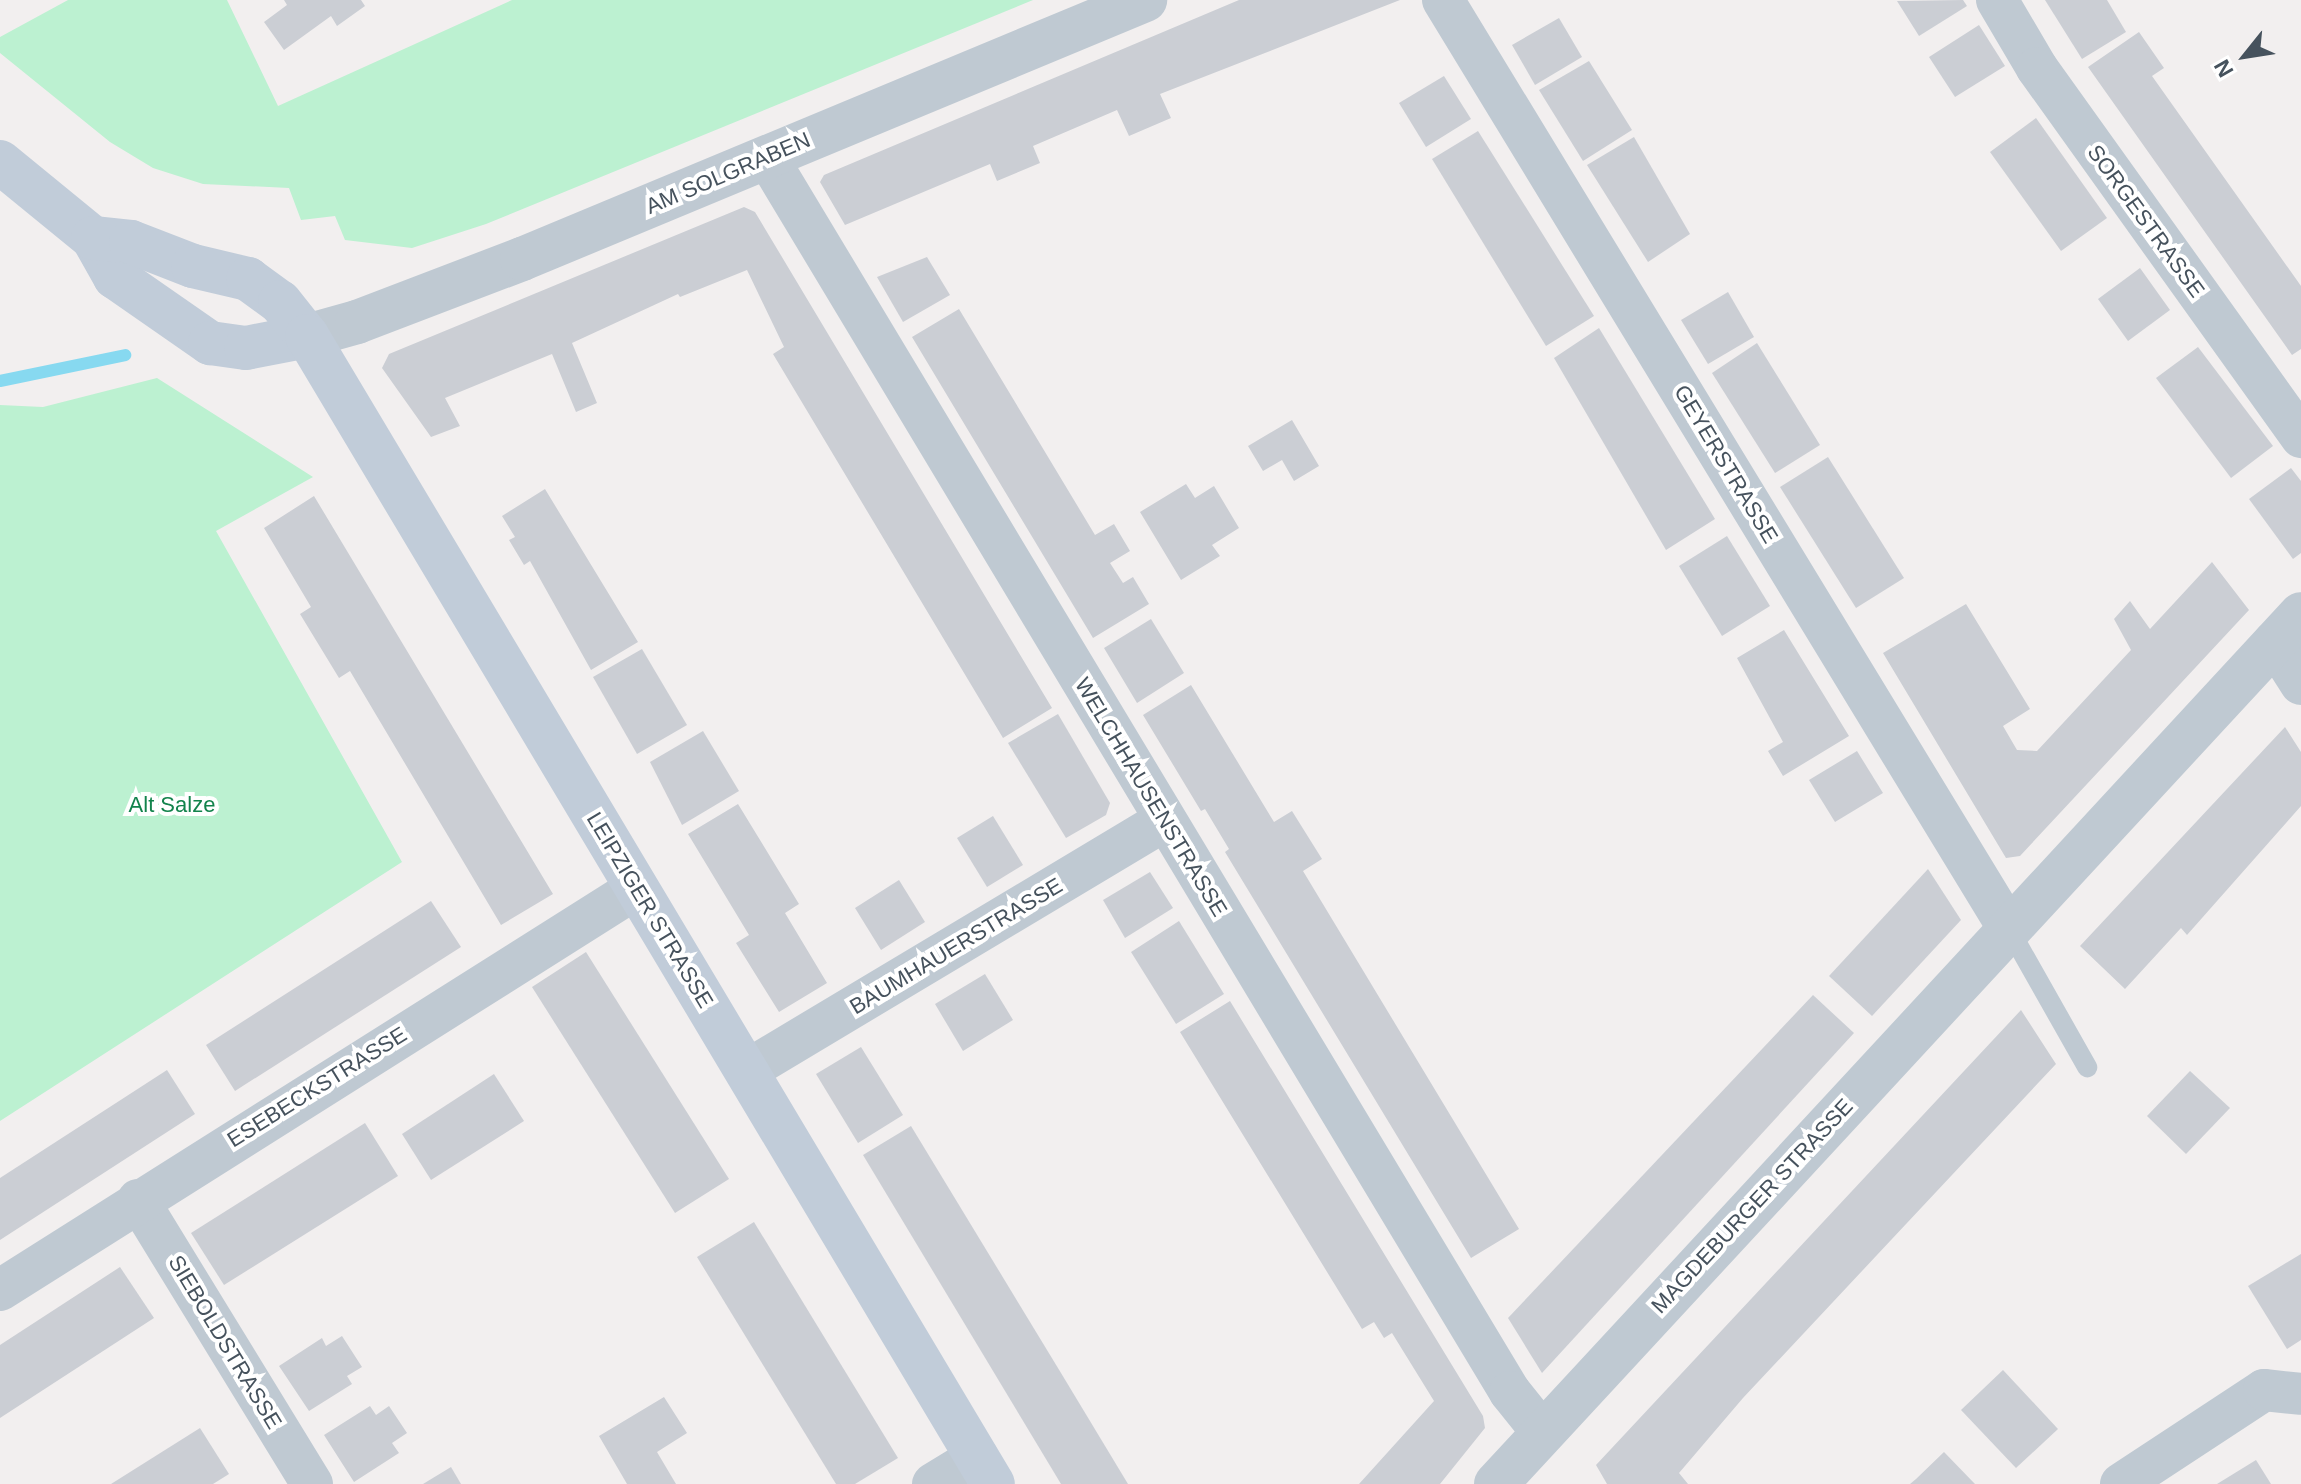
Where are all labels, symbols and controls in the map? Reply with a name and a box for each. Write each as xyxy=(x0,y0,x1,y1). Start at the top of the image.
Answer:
north arrow xyxy=(2205,16,2285,96)
text: N xyxy=(2209,55,2239,81)
street label: AM SOLGRABEN xyxy=(642,126,814,220)
street label: SORGESTRASSE xyxy=(2082,140,2210,302)
street label: GEYERSTRASSE xyxy=(1668,380,1784,548)
street label: WELCHHAUSENSTRASSE xyxy=(1069,673,1233,921)
park label: Alt Salze xyxy=(129,792,215,818)
street label: LEIPZIGER STRASSE xyxy=(581,807,719,1013)
street label: BAUMHAUERSTRASSE xyxy=(845,872,1067,1020)
street label: ESEBECKSTRASSE xyxy=(222,1021,412,1153)
street label: MAGDEBURGER STRASSE xyxy=(1646,1093,1858,1319)
street label: SIEBOLDSTRASSE xyxy=(163,1250,287,1434)

